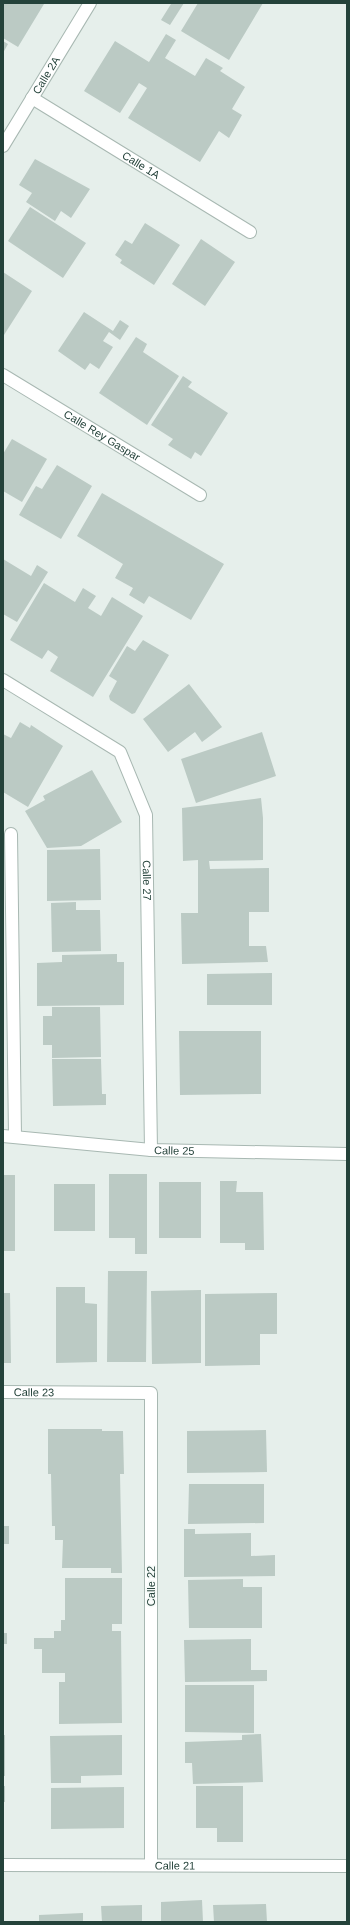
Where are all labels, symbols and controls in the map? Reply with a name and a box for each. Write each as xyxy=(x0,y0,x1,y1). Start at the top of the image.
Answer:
street label: Calle 2A xyxy=(30,54,62,96)
street label: Calle 1A xyxy=(120,149,162,181)
street label: Calle Rey Gaspar xyxy=(62,408,143,463)
street label: Calle 27 xyxy=(141,860,153,901)
street label: Calle 25 xyxy=(154,1144,195,1157)
street label: Calle 23 xyxy=(14,1386,54,1398)
street label: Calle 22 xyxy=(145,1566,157,1606)
street label: Calle 21 xyxy=(155,1859,195,1872)

